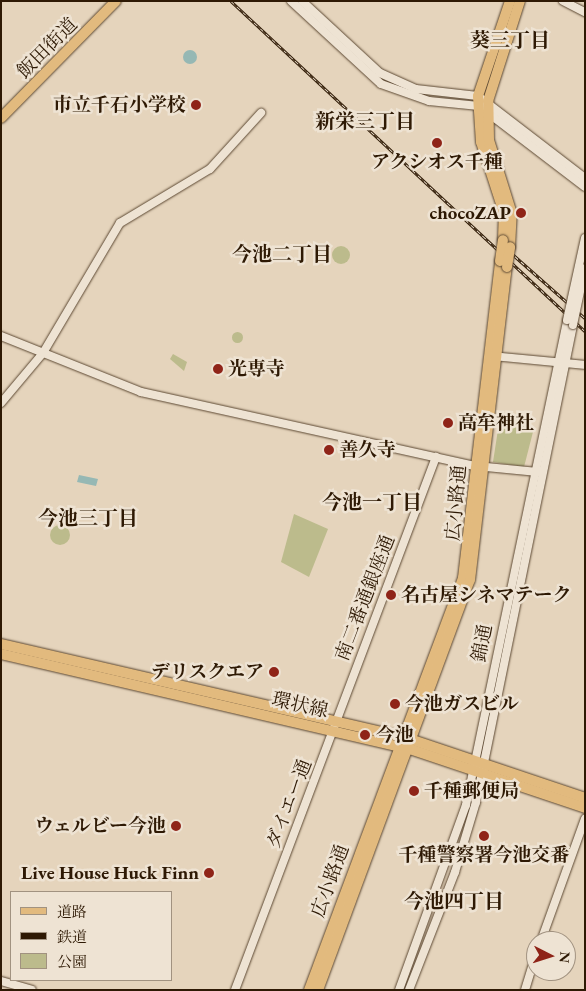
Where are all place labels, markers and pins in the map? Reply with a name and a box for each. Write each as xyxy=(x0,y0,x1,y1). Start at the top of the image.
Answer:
place label: 市立千石小学校 xyxy=(53,94,186,116)
marker: 市立千石小学校 xyxy=(190,99,202,111)
marker: アクシオス千種 xyxy=(431,137,443,149)
place label: アクシオス千種 xyxy=(371,151,503,173)
place label: chocoZAP xyxy=(430,202,511,224)
marker: chocoZAP xyxy=(515,207,527,219)
place label: 光専寺 xyxy=(228,358,285,380)
marker: 光専寺 xyxy=(212,363,224,375)
place label: 高牟神社 xyxy=(458,412,534,434)
marker: 高牟神社 xyxy=(442,417,454,429)
place label: 善久寺 xyxy=(339,439,396,461)
marker: 善久寺 xyxy=(323,444,335,456)
place label: 名古屋シネマテーク xyxy=(401,584,572,606)
marker: 名古屋シネマテーク xyxy=(385,589,397,601)
place label: デリスクエア xyxy=(150,661,264,683)
marker: デリスクエア xyxy=(268,666,280,678)
place label: 今池ガスビル xyxy=(405,693,519,715)
marker: 今池ガスビル xyxy=(389,698,401,710)
place label: 今池 xyxy=(376,724,414,746)
marker: 今池 xyxy=(358,728,372,742)
place label: 千種郵便局 xyxy=(424,780,519,802)
marker: 千種郵便局 xyxy=(408,785,420,797)
place label: ウェルビー今池 xyxy=(34,815,166,837)
marker: ウェルビー今池 xyxy=(170,820,182,832)
marker: 千種警察署今池交番 xyxy=(478,830,490,842)
place label: 千種警察署今池交番 xyxy=(399,844,569,866)
place label: Live House Huck Finn xyxy=(21,862,199,884)
marker: Live House Huck Finn xyxy=(203,867,215,879)

